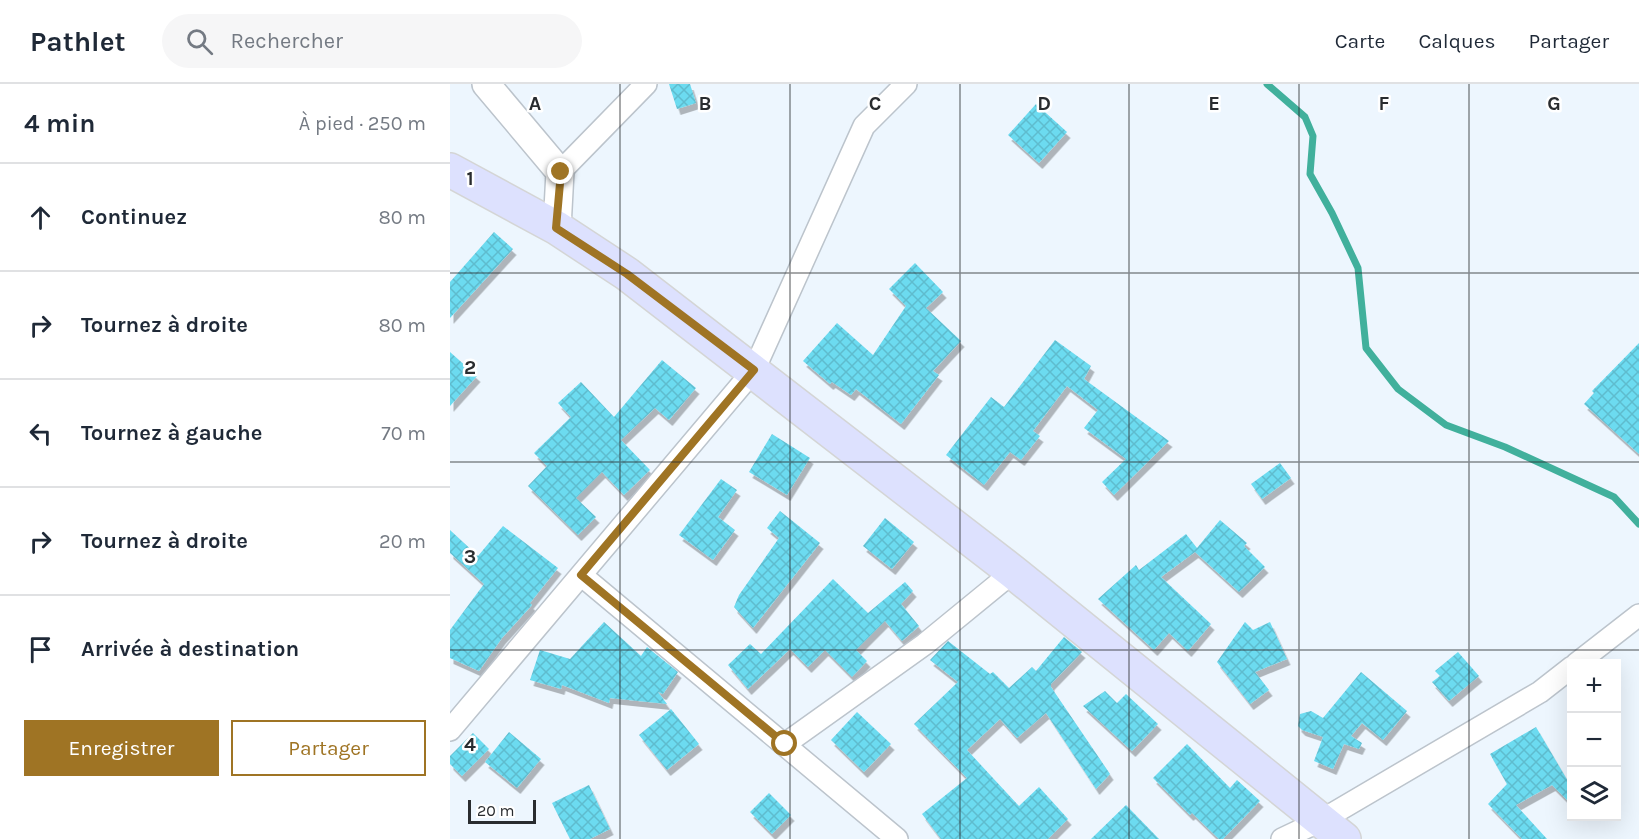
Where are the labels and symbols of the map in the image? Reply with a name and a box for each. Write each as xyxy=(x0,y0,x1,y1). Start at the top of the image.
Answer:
text: A xyxy=(529,92,542,115)
text: B xyxy=(699,92,711,115)
text: C xyxy=(869,92,881,115)
text: D xyxy=(1037,92,1051,115)
text: E xyxy=(1208,92,1220,115)
text: F xyxy=(1379,92,1390,115)
text: G xyxy=(1547,92,1561,115)
route end xyxy=(547,158,573,184)
text: 1 xyxy=(466,167,474,190)
text: 2 xyxy=(464,356,476,379)
text: 3 xyxy=(464,545,476,568)
route start xyxy=(771,730,797,756)
text: 4 xyxy=(464,733,476,756)
scale bar xyxy=(468,797,536,824)

